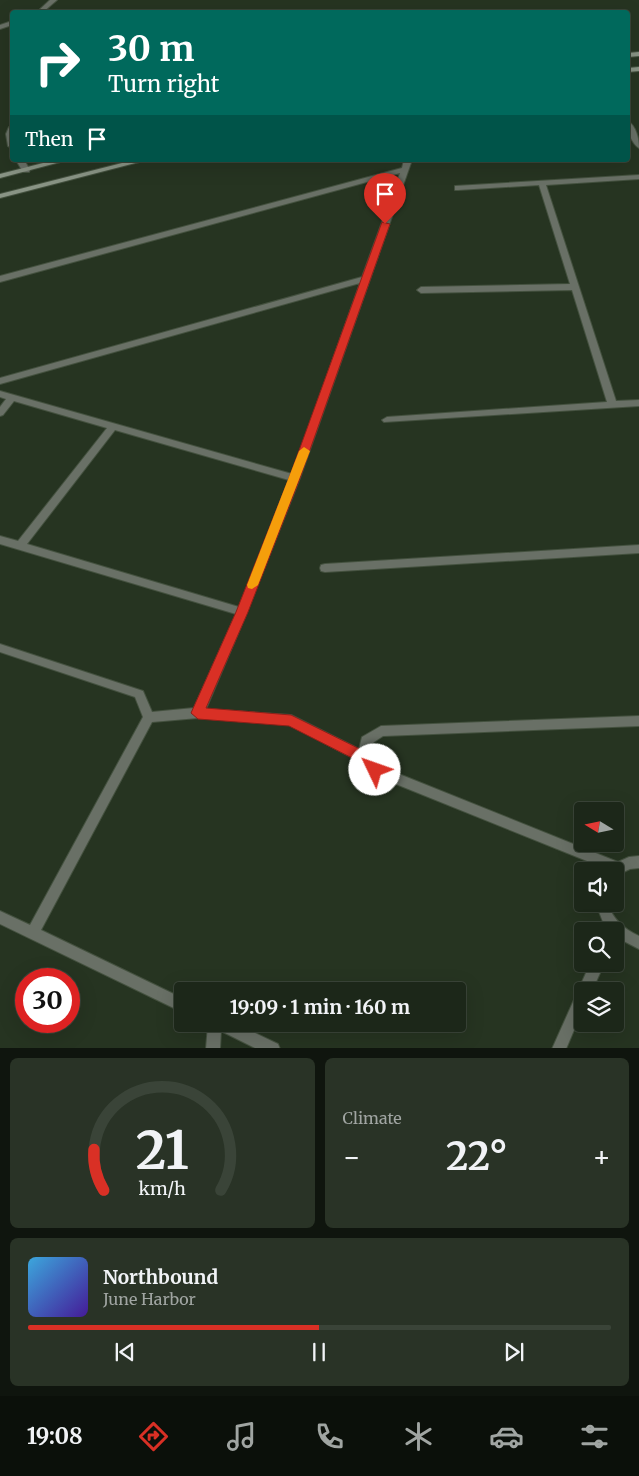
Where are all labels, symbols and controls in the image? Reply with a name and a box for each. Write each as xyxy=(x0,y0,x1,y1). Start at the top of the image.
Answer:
text: 30 m xyxy=(108,27,194,71)
icon: right xyxy=(25,30,90,95)
text: Turn right xyxy=(108,70,219,98)
icon: arrive xyxy=(83,125,111,153)
text: Then xyxy=(25,127,73,151)
pin xyxy=(364,173,406,224)
icon: arrive xyxy=(371,180,399,208)
position arrow xyxy=(348,743,400,795)
north arrow xyxy=(574,802,624,852)
map controls xyxy=(574,802,624,1032)
button: sound xyxy=(574,862,624,912)
button: search xyxy=(574,922,624,972)
speed limit sign: 30 xyxy=(15,968,80,1033)
button: layers xyxy=(574,982,624,1032)
text: 19:09 · 1 min · 160 m xyxy=(230,995,410,1019)
text: Climate xyxy=(343,1108,402,1128)
text: 21 xyxy=(136,1118,189,1183)
text: 22° xyxy=(446,1133,508,1180)
text: − xyxy=(343,1139,361,1175)
text: + xyxy=(592,1139,611,1175)
text: km/h xyxy=(139,1177,186,1200)
text: Northbound xyxy=(103,1265,218,1289)
text: June Harbor xyxy=(103,1289,196,1309)
icon: previous xyxy=(111,1338,139,1366)
icon: pause xyxy=(305,1338,333,1366)
icon: next xyxy=(500,1338,528,1366)
icon: directions xyxy=(136,1419,171,1454)
icon: music xyxy=(224,1419,259,1454)
icon: phone xyxy=(312,1419,347,1454)
icon: climate xyxy=(401,1419,436,1454)
icon: car xyxy=(489,1419,524,1454)
icon: filters xyxy=(577,1419,612,1454)
text: 19:08 xyxy=(27,1422,83,1450)

